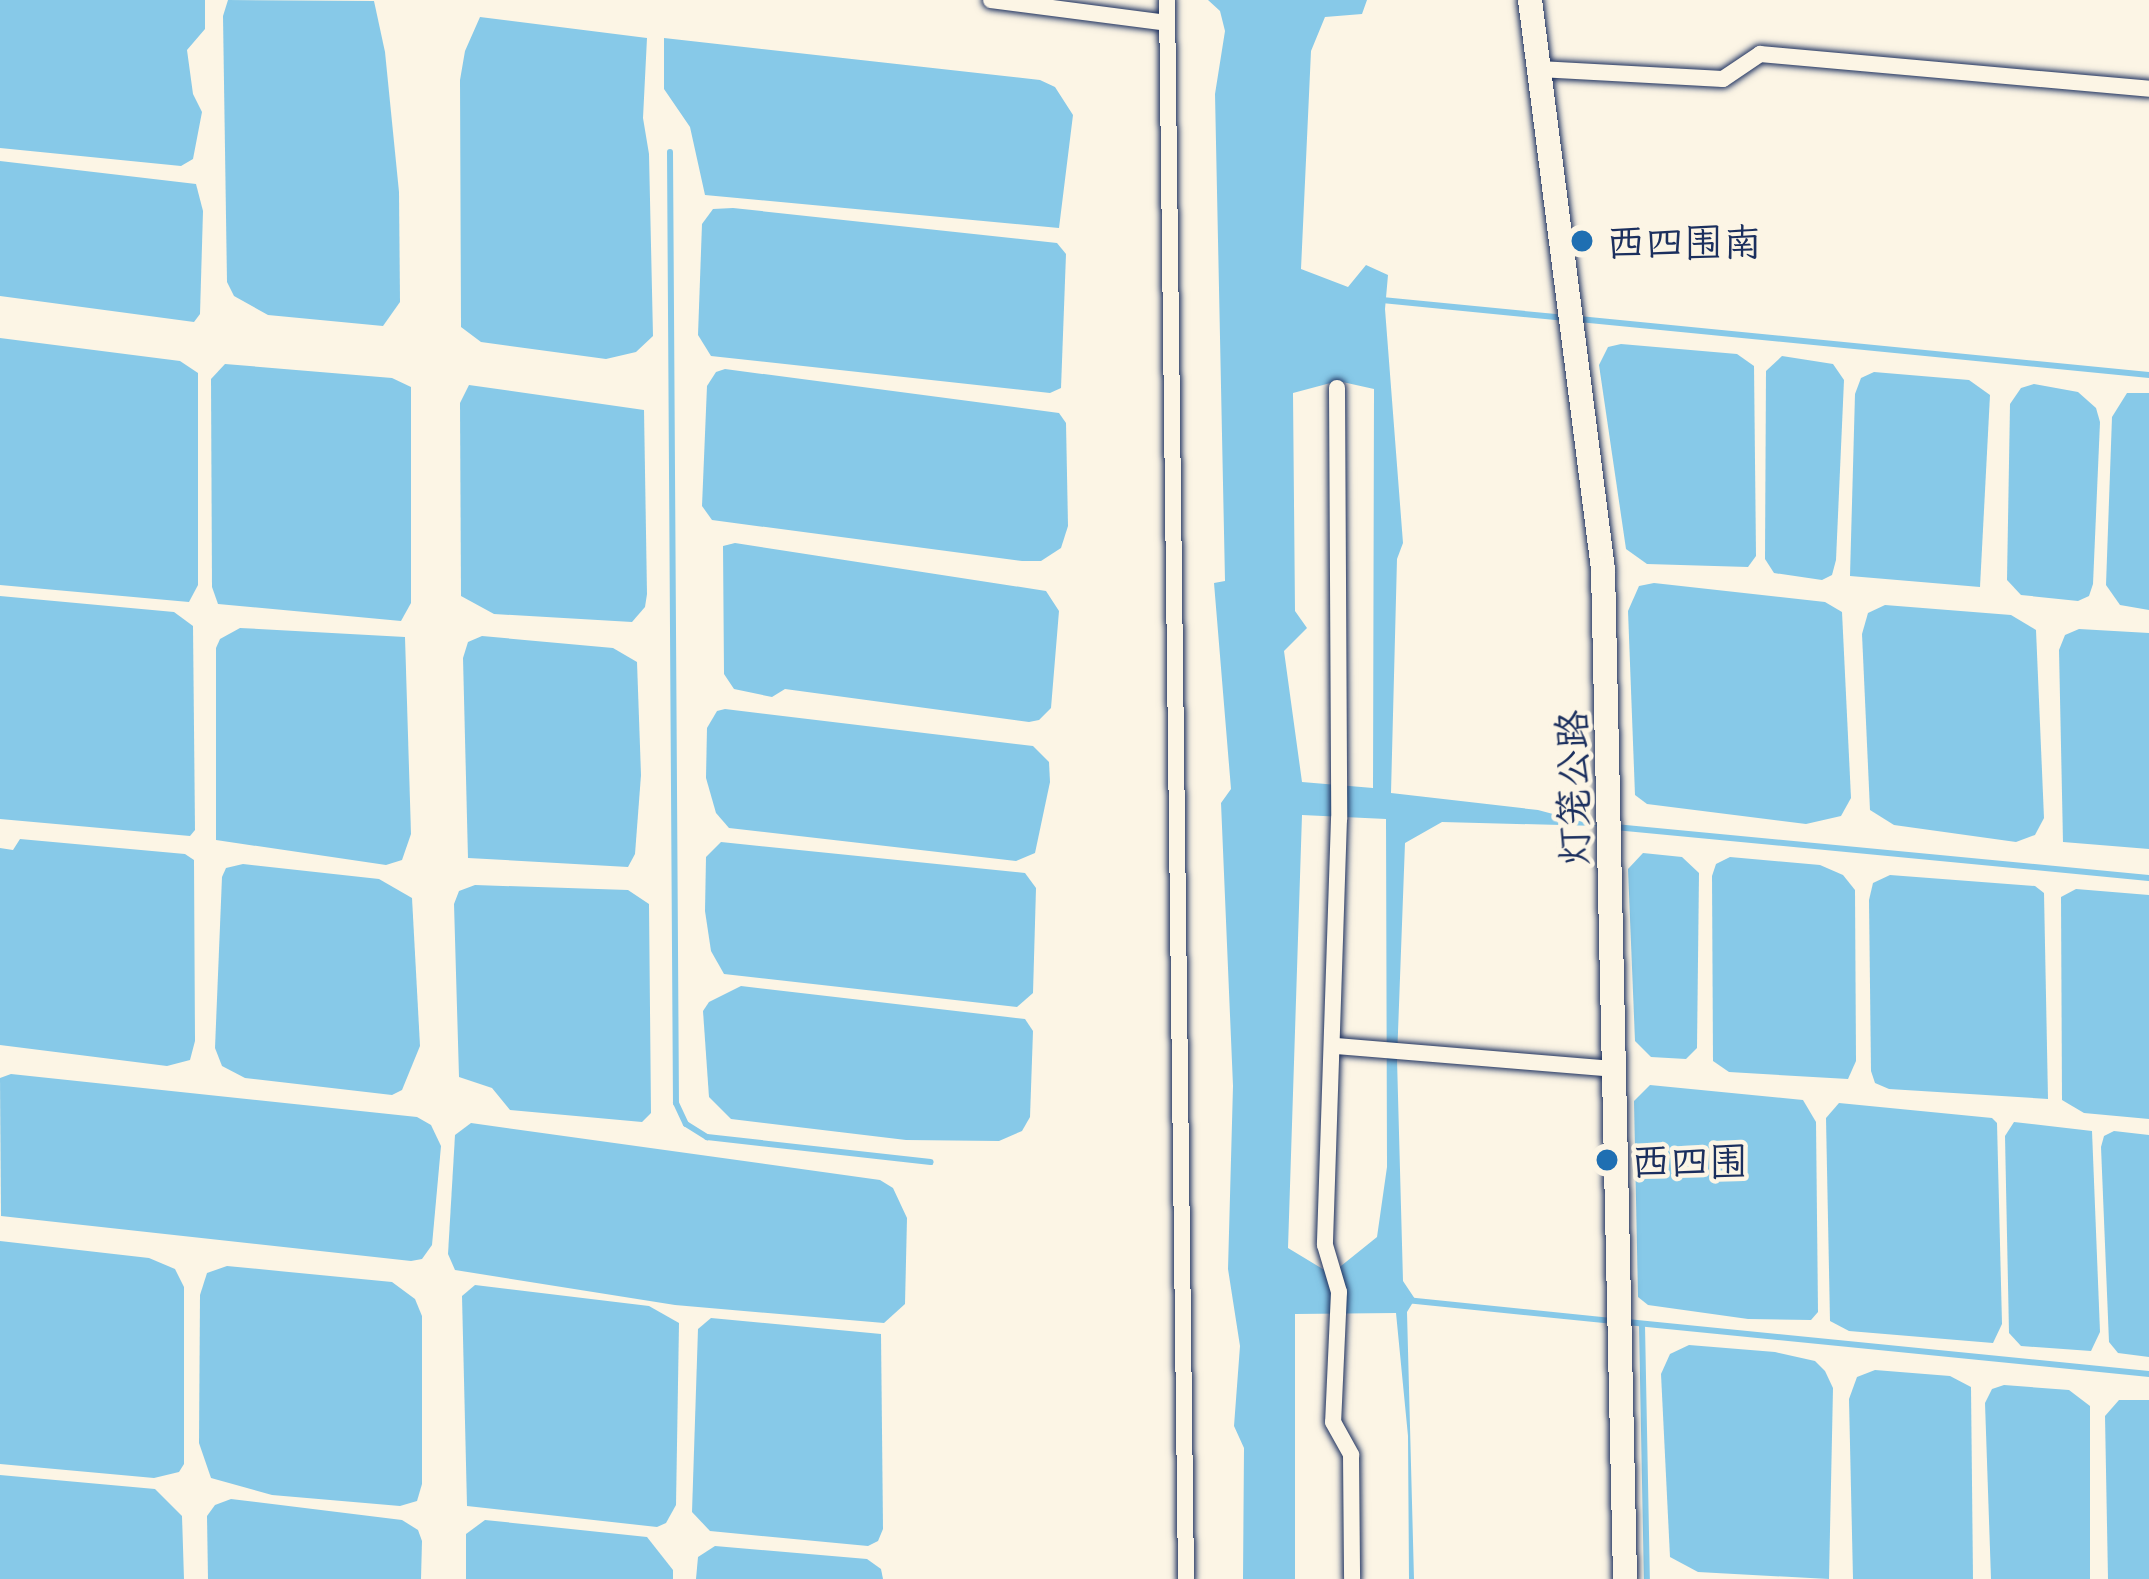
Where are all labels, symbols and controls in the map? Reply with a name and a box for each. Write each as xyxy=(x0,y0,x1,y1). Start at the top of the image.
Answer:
place label: 西四围南 xyxy=(1606,218,1762,264)
marker: 西四围南 xyxy=(1569,228,1595,254)
street label: 灯笼公路 xyxy=(1547,710,1597,866)
place label: 西四围 xyxy=(1631,1137,1748,1183)
marker: 西四围 xyxy=(1594,1147,1620,1173)

